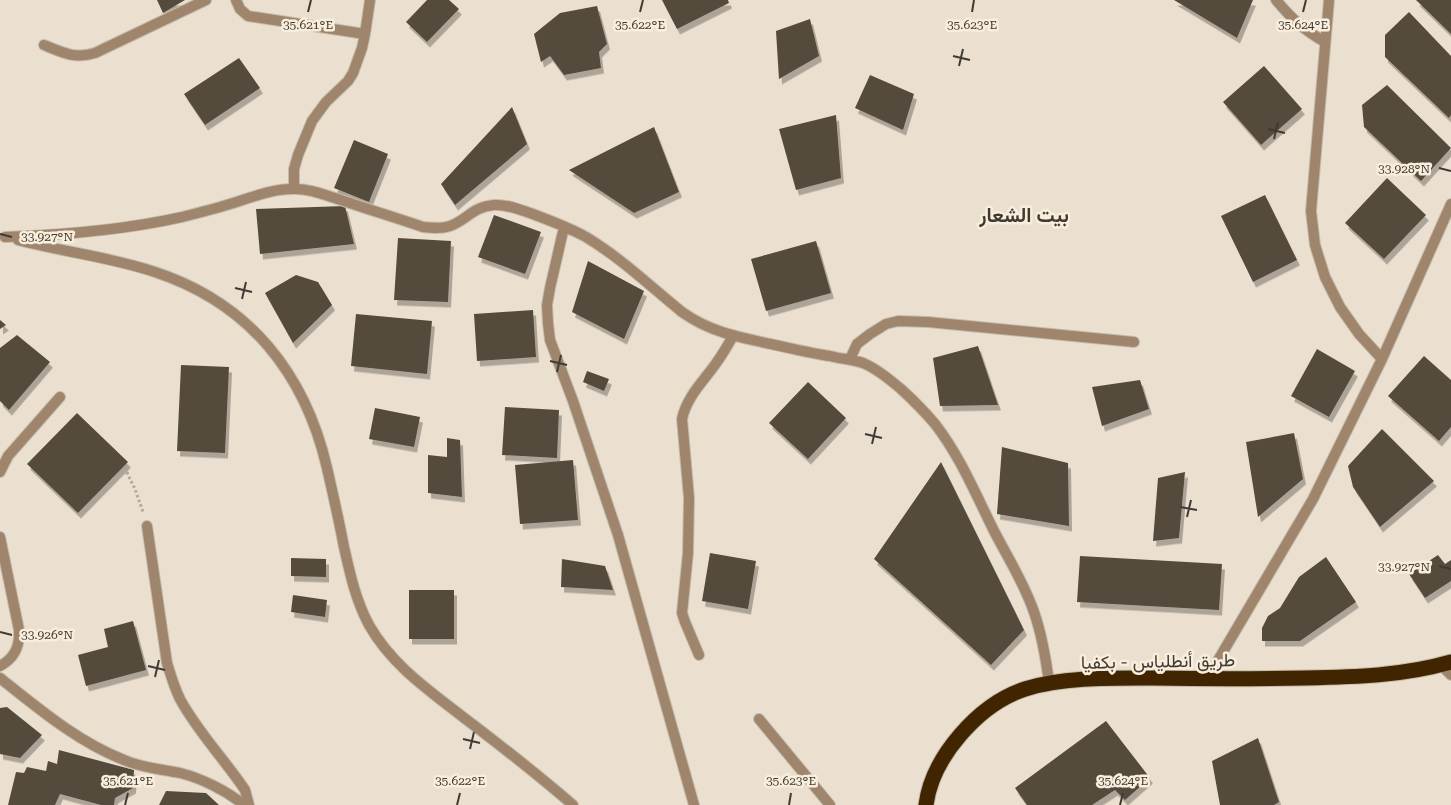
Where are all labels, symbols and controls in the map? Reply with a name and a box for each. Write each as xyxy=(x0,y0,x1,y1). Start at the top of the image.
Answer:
text: 35.621°E xyxy=(283,18,333,32)
text: 35.622°E xyxy=(615,18,665,32)
text: 35.623°E xyxy=(947,18,997,32)
text: 35.624°E xyxy=(1278,18,1328,32)
text: 33.928°N xyxy=(1378,162,1430,176)
district label: بيت الشعار xyxy=(978,203,1069,228)
text: 33.927°N xyxy=(21,230,73,244)
text: 33.927°N xyxy=(1378,560,1430,574)
text: 33.926°N xyxy=(21,628,73,642)
street label: طريق أنطلياس - بكفيا xyxy=(1081,649,1235,674)
text: 35.621°E xyxy=(103,774,153,788)
text: 35.622°E xyxy=(435,774,485,788)
text: 35.623°E xyxy=(766,774,816,788)
text: 35.624°E xyxy=(1098,774,1148,788)

